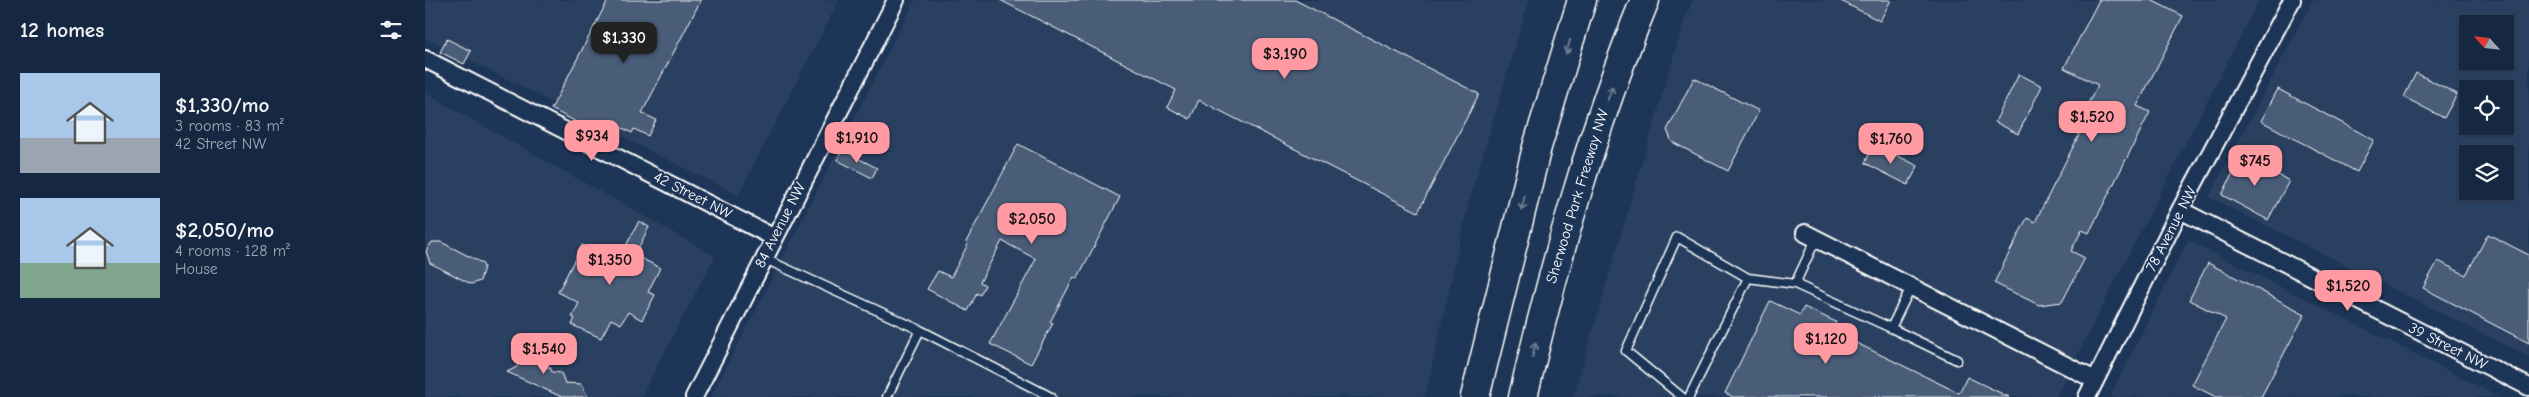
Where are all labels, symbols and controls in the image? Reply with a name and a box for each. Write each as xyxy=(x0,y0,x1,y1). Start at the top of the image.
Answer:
north arrow xyxy=(2459,15,2514,70)
map controls xyxy=(2459,15,2514,200)
icon: filters xyxy=(377,16,405,44)
text: 12 homes xyxy=(20,18,104,42)
pin: $1,330 xyxy=(583,22,665,64)
text: $1,330 xyxy=(602,29,646,47)
pin: $3,190 xyxy=(1244,38,1326,80)
one-way arrow xyxy=(1562,38,1572,54)
text: $3,190 xyxy=(1263,45,1307,63)
button: locate xyxy=(2459,80,2514,135)
one-way arrow xyxy=(1606,86,1615,101)
icon: home xyxy=(60,93,120,153)
text: $1,330/mo xyxy=(175,93,269,117)
pin: $1,520 xyxy=(2051,100,2133,143)
street label: Sherwood Park Freeway NW xyxy=(1542,107,1612,285)
text: $1,520 xyxy=(2070,108,2114,126)
text: 3 rooms · 83 m² xyxy=(175,117,284,135)
pin: $934 xyxy=(562,120,622,162)
pin: $1,910 xyxy=(816,121,898,164)
pin: $1,760 xyxy=(1850,122,1932,165)
text: $934 xyxy=(575,127,609,145)
text: $1,910 xyxy=(836,129,878,147)
text: $1,760 xyxy=(1869,130,1913,148)
text: 42 Street NW xyxy=(175,135,266,153)
pin: $745 xyxy=(2225,144,2285,187)
button: layers xyxy=(2459,145,2514,200)
text: $745 xyxy=(2239,152,2271,170)
street label: 42 Street NW xyxy=(651,168,735,222)
street label: 84 Avenue NW xyxy=(751,179,809,271)
street label: 78 Avenue NW xyxy=(2142,183,2200,275)
one-way arrow xyxy=(1518,194,1527,210)
pin: $2,050 xyxy=(991,202,1073,245)
text: $2,050 xyxy=(1008,210,1056,228)
icon: home xyxy=(60,218,120,278)
text: $2,050/mo xyxy=(175,218,274,242)
text: 4 rooms · 128 m² xyxy=(175,242,290,260)
pin: $1,350 xyxy=(569,244,651,286)
text: $1,350 xyxy=(588,251,632,269)
text: House xyxy=(175,260,218,278)
pin: $1,520 xyxy=(2307,270,2389,312)
text: $1,520 xyxy=(2326,277,2370,295)
street label: 39 Street NW xyxy=(2406,318,2490,374)
pin: $1,120 xyxy=(1785,322,1867,365)
text: $1,120 xyxy=(1805,330,1847,348)
pin: $1,540 xyxy=(503,332,585,375)
text: $1,540 xyxy=(522,340,566,358)
one-way arrow xyxy=(1530,342,1539,358)

